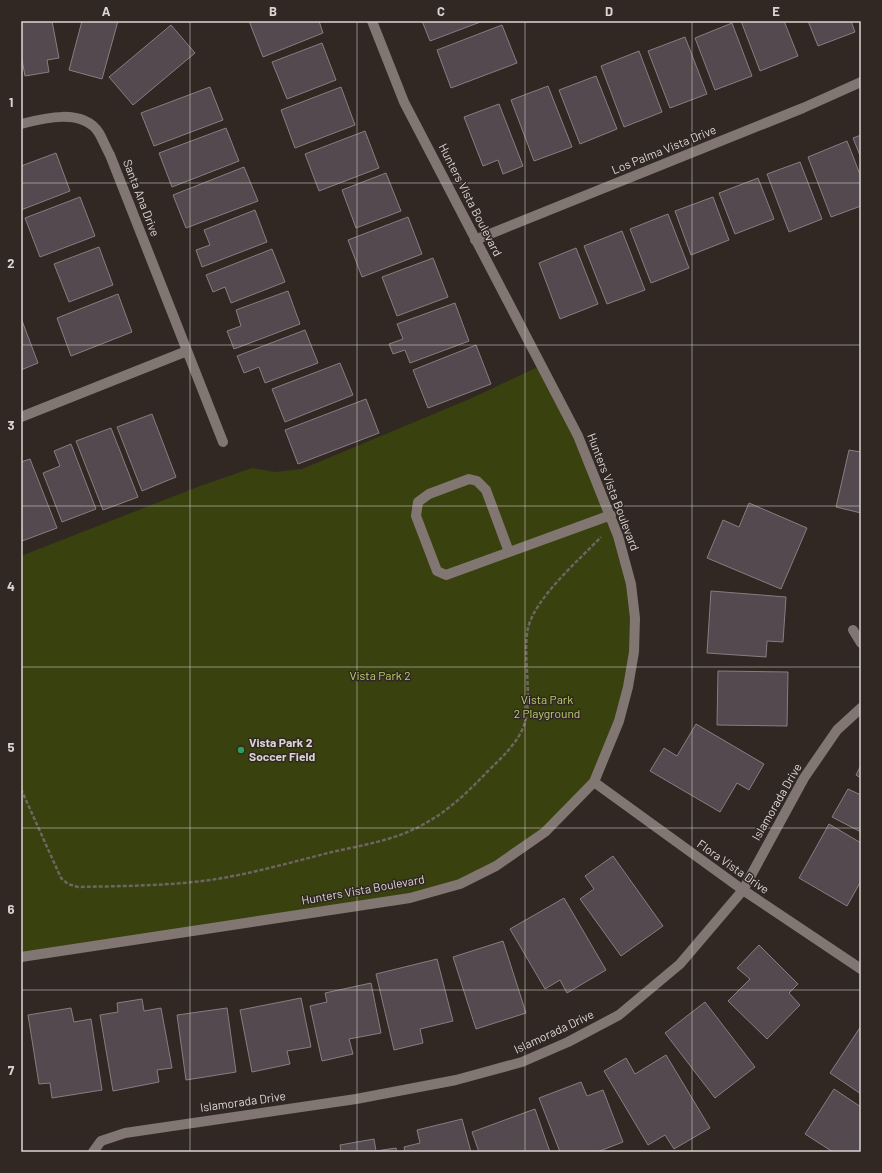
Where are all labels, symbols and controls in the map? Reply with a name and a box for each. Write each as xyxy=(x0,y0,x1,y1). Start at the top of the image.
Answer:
text: A xyxy=(102,3,111,19)
text: B xyxy=(269,3,277,19)
text: C xyxy=(437,3,445,19)
text: D xyxy=(605,3,613,19)
text: E xyxy=(772,3,780,19)
text: 1 xyxy=(9,94,13,110)
street label: Los Palma Vista Drive xyxy=(609,122,718,176)
street label: Hunters Vista Boulevard xyxy=(436,141,505,258)
street label: Santa Ana Drive xyxy=(121,157,163,238)
text: 2 xyxy=(7,255,15,271)
text: 3 xyxy=(7,417,15,433)
street label: Hunters Vista Boulevard xyxy=(585,431,643,552)
text: 4 xyxy=(7,578,15,594)
park label: Vista Park 2 xyxy=(349,668,411,682)
park label: Vista Park 2 Playground xyxy=(514,692,580,720)
place label: Vista Park 2 Soccer Field xyxy=(249,735,315,763)
text: 5 xyxy=(7,739,15,755)
marker: Vista Park 2 Soccer Field xyxy=(236,745,246,755)
street label: Islamorada Drive xyxy=(748,761,804,842)
street label: Flora Vista Drive xyxy=(695,836,772,896)
street label: Hunters Vista Boulevard xyxy=(300,871,425,907)
text: 6 xyxy=(8,901,15,917)
street label: Islamorada Drive xyxy=(511,1006,596,1056)
text: 7 xyxy=(8,1062,15,1078)
street label: Islamorada Drive xyxy=(199,1088,287,1114)

